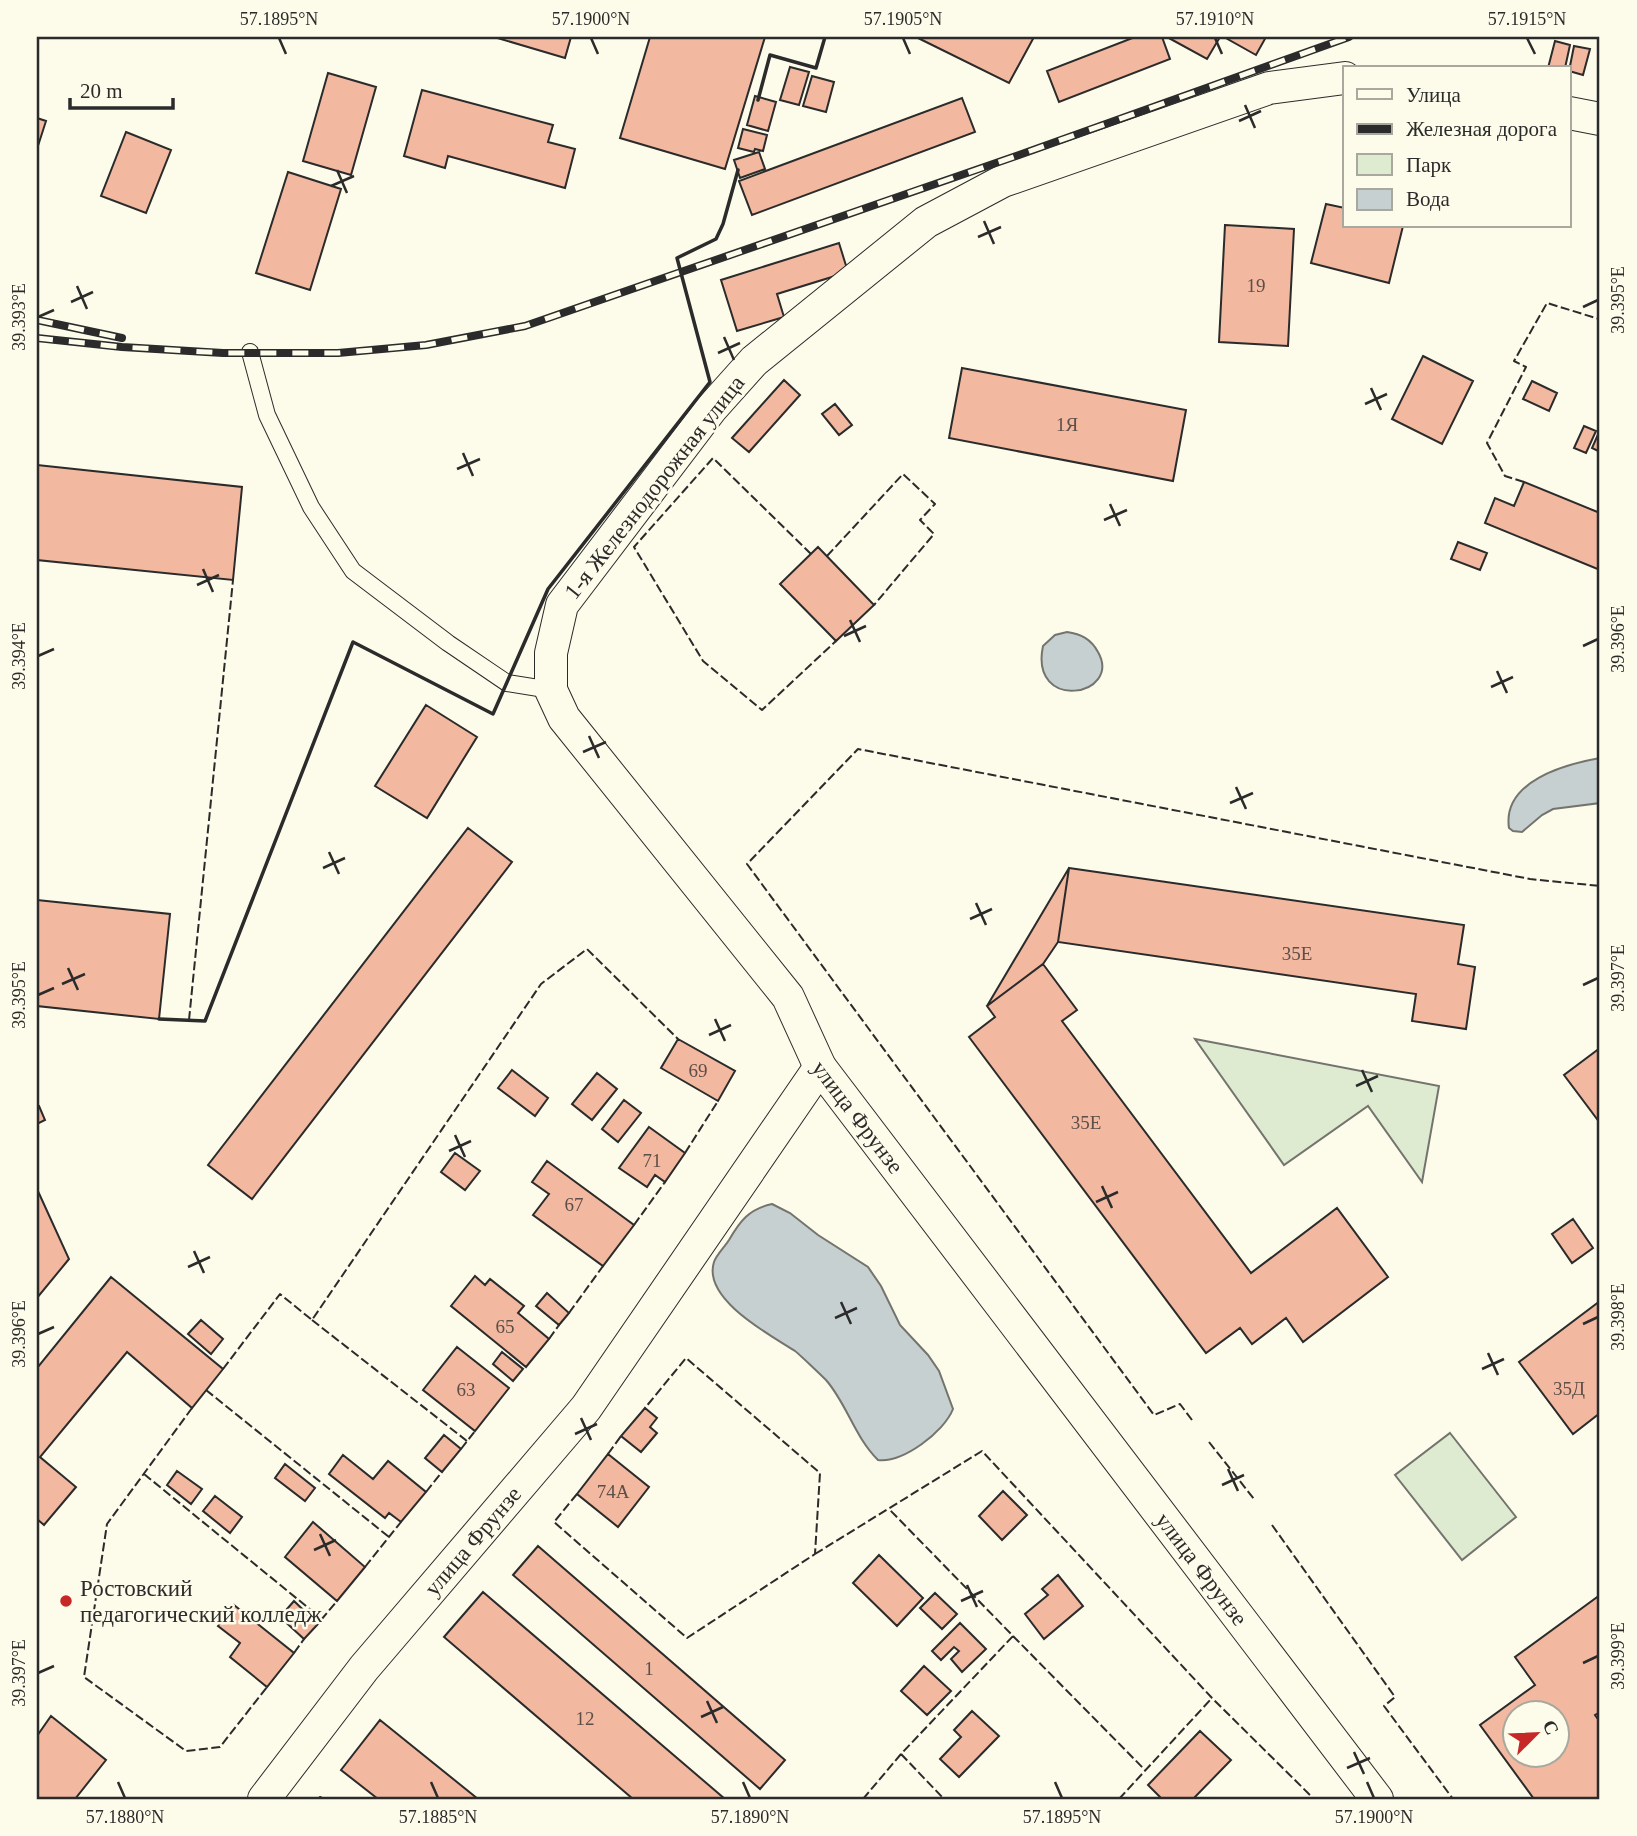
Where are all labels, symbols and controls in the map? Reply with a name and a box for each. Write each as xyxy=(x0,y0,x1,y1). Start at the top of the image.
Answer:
text: 57.1895°N xyxy=(240,9,318,29)
text: 57.1900°N xyxy=(552,9,630,29)
text: 57.1905°N xyxy=(864,9,942,29)
text: 57.1910°N xyxy=(1176,9,1254,29)
text: 57.1915°N xyxy=(1488,9,1566,29)
scale bar xyxy=(70,66,173,110)
legend xyxy=(1343,66,1570,228)
text: 20 m xyxy=(80,79,123,103)
text: Улица xyxy=(1406,83,1461,107)
text: Железная дорога xyxy=(1406,117,1558,141)
text: Парк xyxy=(1406,153,1452,177)
text: Вода xyxy=(1406,187,1451,211)
text: 39.395°E xyxy=(1608,266,1628,334)
house number: 19 xyxy=(1247,275,1266,296)
text: 39.393°E xyxy=(9,283,29,351)
street label: 1-я Железнодорожная улица xyxy=(559,371,749,604)
house number: 1Я xyxy=(1056,414,1078,435)
text: 39.396°E xyxy=(1608,605,1628,673)
text: 39.394°E xyxy=(9,622,29,690)
house number: 35Е xyxy=(1282,943,1312,964)
text: 39.397°E xyxy=(1608,944,1628,1012)
text: 39.395°E xyxy=(9,961,29,1029)
street label: улица Фрунзе xyxy=(807,1056,908,1178)
house number: 69 xyxy=(689,1060,708,1081)
house number: 35Е xyxy=(1071,1112,1101,1133)
house number: 71 xyxy=(643,1150,662,1171)
house number: 67 xyxy=(565,1194,584,1215)
text: 39.398°E xyxy=(1608,1283,1628,1351)
text: 39.396°E xyxy=(9,1300,29,1368)
house number: 65 xyxy=(496,1316,515,1337)
house number: 35Д xyxy=(1553,1378,1585,1399)
house number: 63 xyxy=(457,1379,476,1400)
house number: 74А xyxy=(597,1481,630,1502)
street label: улица Фрунзе xyxy=(420,1482,526,1601)
street label: улица Фрунзе xyxy=(1151,1508,1252,1630)
place label: Ростовский педагогический колледж xyxy=(80,1576,322,1627)
marker: Ростовский педагогический колледж xyxy=(58,1593,74,1609)
text: 39.399°E xyxy=(1608,1622,1628,1690)
text: 39.397°E xyxy=(9,1639,29,1707)
house number: 1 xyxy=(644,1658,654,1679)
north arrow xyxy=(1500,1700,1570,1770)
house number: 12 xyxy=(576,1708,595,1729)
text: С xyxy=(1539,1717,1563,1738)
text: 57.1880°N xyxy=(86,1807,164,1827)
text: 57.1885°N xyxy=(399,1807,477,1827)
text: 57.1890°N xyxy=(711,1807,789,1827)
text: 57.1895°N xyxy=(1023,1807,1101,1827)
text: 57.1900°N xyxy=(1335,1807,1413,1827)

